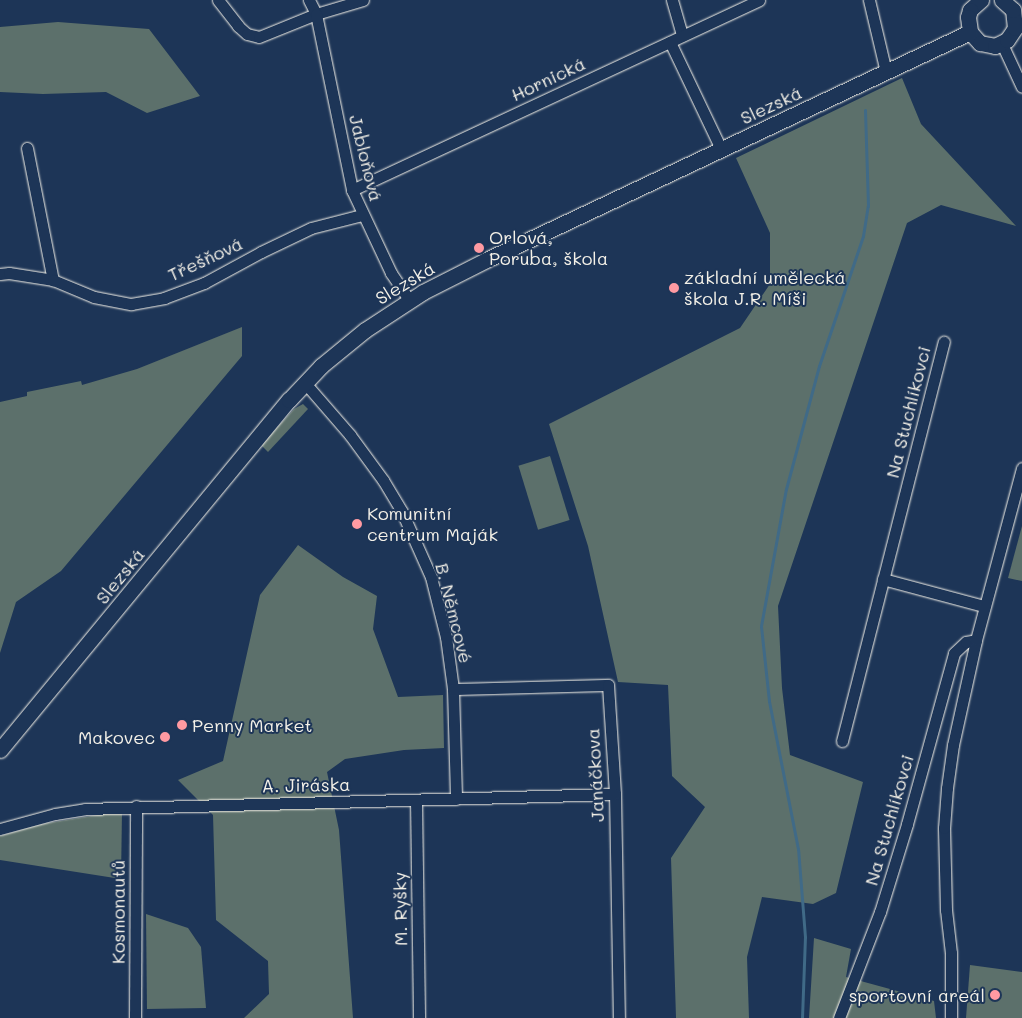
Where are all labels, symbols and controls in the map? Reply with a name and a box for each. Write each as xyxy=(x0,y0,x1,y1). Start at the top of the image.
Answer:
street label: Hornická xyxy=(507,52,589,106)
street label: Slezská xyxy=(737,81,805,129)
street label: Jabloňová xyxy=(345,112,387,204)
place label: Orlová, Poruba, škola xyxy=(489,227,608,270)
street label: Třešňová xyxy=(164,232,246,286)
marker: Orlová, Poruba, škola xyxy=(473,242,485,254)
street label: Slezská xyxy=(371,257,439,309)
place label: základní umělecká škola J.R. Míši xyxy=(684,267,846,310)
marker: základní umělecká škola J.R. Míši xyxy=(668,282,680,294)
street label: Na Stuchlíkovci xyxy=(881,344,935,480)
place label: Komunitní centrum Maják xyxy=(367,503,498,546)
marker: Komunitní centrum Maják xyxy=(351,518,363,530)
street label: Slezská xyxy=(91,544,149,608)
street label: B. Němcové xyxy=(431,561,477,665)
place label: Penny Market xyxy=(192,714,312,736)
marker: Penny Market xyxy=(176,719,188,731)
place label: Makovec xyxy=(78,726,155,748)
street label: Janáčkova xyxy=(582,728,608,822)
marker: Makovec xyxy=(159,731,171,743)
street label: Na Stuchlíkovci xyxy=(860,752,918,888)
street label: A. Jiráska xyxy=(261,773,351,797)
street label: Kosmonautů xyxy=(107,860,129,964)
street label: M. Ryšky xyxy=(389,872,411,946)
place label: sportovní areál xyxy=(849,984,985,1006)
marker: sportovní areál xyxy=(989,989,1001,1001)

